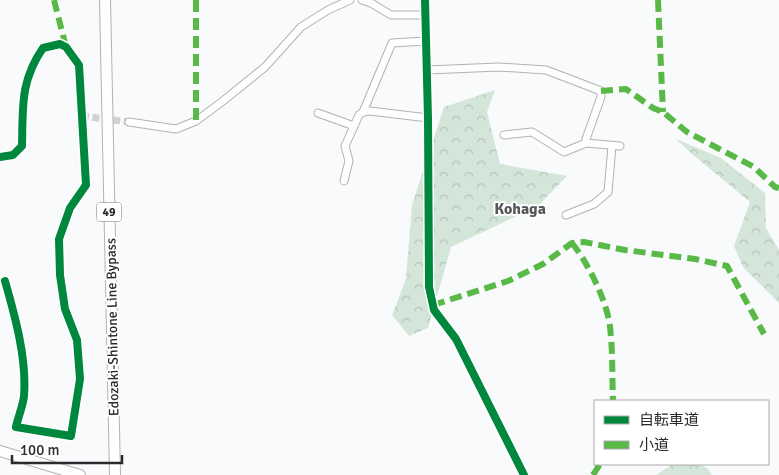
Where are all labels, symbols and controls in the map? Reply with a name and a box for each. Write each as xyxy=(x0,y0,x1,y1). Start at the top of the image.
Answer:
district label: Kohaga xyxy=(494,199,546,219)
road number: 49 xyxy=(96,202,122,222)
street label: Edozaki-Shintone Line Bypass xyxy=(102,238,123,416)
legend xyxy=(594,400,769,465)
text: 自転車道 xyxy=(639,411,699,429)
scale bar xyxy=(12,432,122,464)
text: 小道 xyxy=(639,436,669,454)
text: 100 m xyxy=(20,441,60,459)

